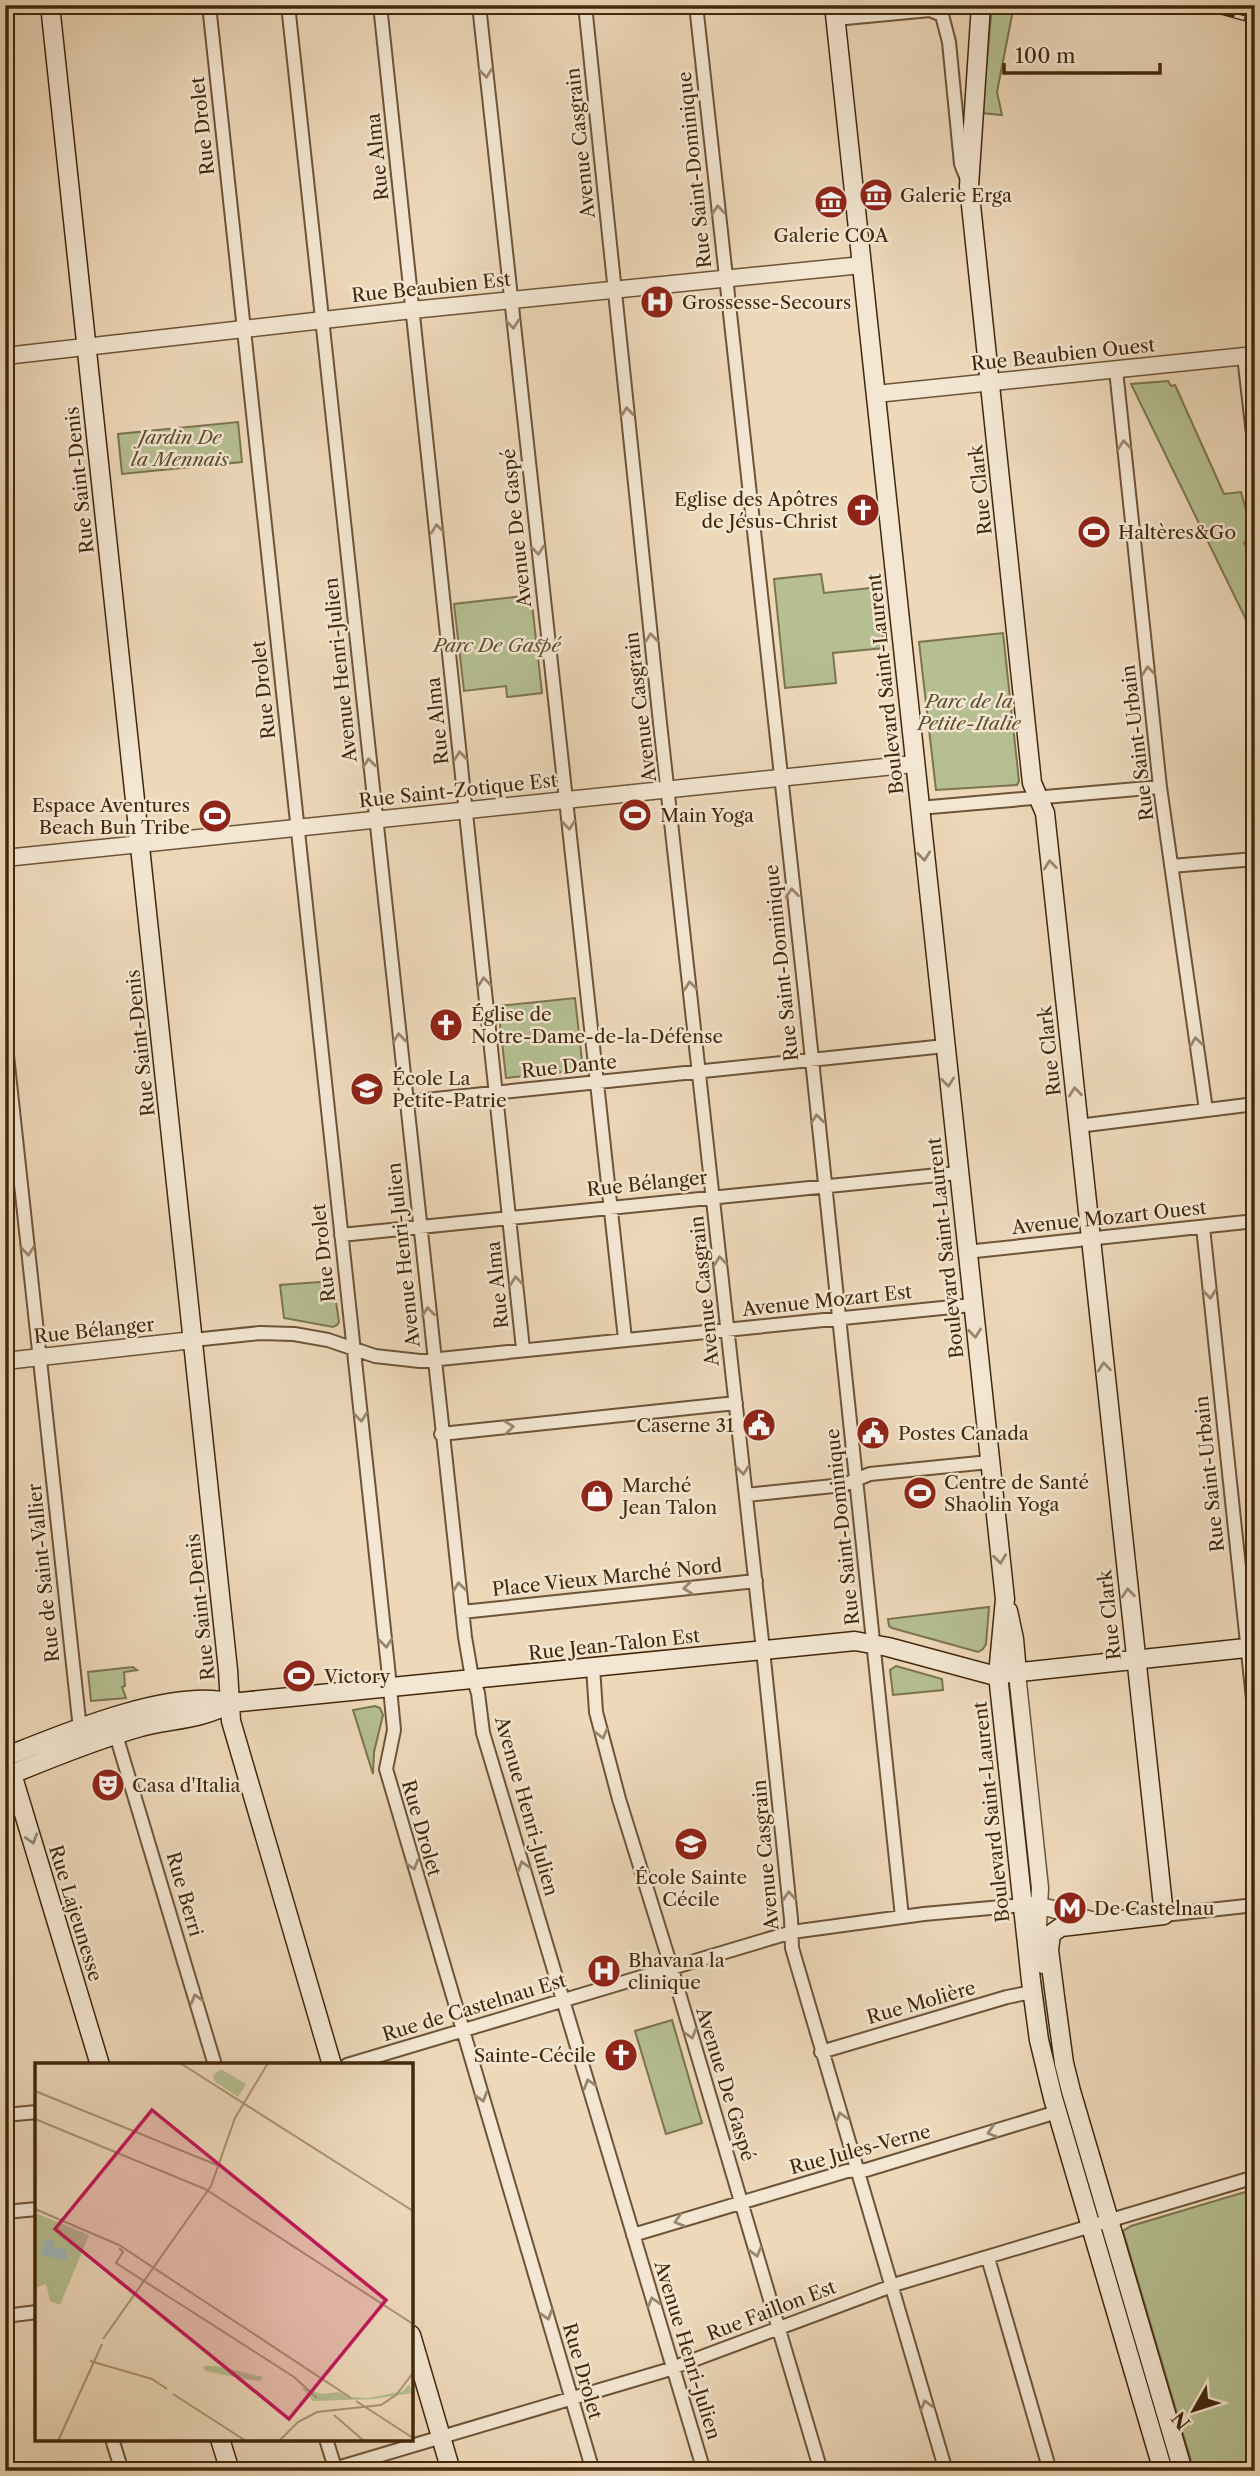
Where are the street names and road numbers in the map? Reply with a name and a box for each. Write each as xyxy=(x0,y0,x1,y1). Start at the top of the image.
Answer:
street label: Avenue Casgrain xyxy=(561,66,600,220)
street label: Rue Saint-Dominique xyxy=(673,71,716,269)
street label: Rue Drolet xyxy=(186,75,219,176)
street label: Rue Alma xyxy=(361,112,394,202)
street label: Rue Beaubien Est xyxy=(350,268,512,307)
street label: Rue Beaubien Ouest xyxy=(970,333,1156,376)
street label: Rue Saint-Denis xyxy=(60,405,99,555)
street label: Rue Clark xyxy=(964,443,997,536)
street label: Avenue De Gaspé xyxy=(497,447,536,610)
street label: Boulevard Saint-Laurent xyxy=(862,572,909,796)
street label: Avenue Henri-Julien xyxy=(319,576,362,764)
street label: Avenue Casgrain xyxy=(620,630,661,784)
street label: Rue Drolet xyxy=(247,639,280,740)
street label: Rue Saint-Urbain xyxy=(1117,664,1158,822)
street label: Rue Alma xyxy=(421,676,454,766)
street label: Rue Saint-Zotique Est xyxy=(358,769,559,812)
street label: Rue Saint-Dominique xyxy=(760,864,803,1062)
street label: Rue Saint-Denis xyxy=(121,968,160,1118)
street label: Rue Clark xyxy=(1033,1004,1066,1097)
street label: Rue Dante xyxy=(520,1050,618,1083)
street label: Boulevard Saint-Laurent xyxy=(922,1136,969,1360)
street label: Avenue Henri-Julien xyxy=(382,1161,425,1349)
street label: Rue Bélanger xyxy=(586,1166,709,1201)
street label: Avenue Mozart Ouest xyxy=(1010,1196,1208,1239)
street label: Rue Drolet xyxy=(307,1202,340,1303)
street label: Avenue Casgrain xyxy=(685,1214,724,1368)
street label: Rue Alma xyxy=(481,1240,514,1330)
street label: Avenue Mozart Est xyxy=(740,1280,913,1321)
street label: Rue Bélanger xyxy=(33,1313,156,1348)
street label: Rue Saint-Urbain xyxy=(1190,1395,1229,1553)
street label: Rue Saint-Dominique xyxy=(821,1428,864,1626)
street label: Rue de Saint-Vallier xyxy=(23,1482,64,1664)
street label: Rue Saint-Denis xyxy=(181,1532,220,1682)
street label: Place Vieux Marché Nord xyxy=(491,1554,724,1601)
street label: Rue Clark xyxy=(1093,1568,1126,1661)
street label: Rue Jean-Talon Est xyxy=(527,1624,701,1665)
street label: Boulevard Saint-Laurent xyxy=(968,1700,1015,1924)
street label: Avenue Henri-Julien xyxy=(490,1713,563,1899)
street label: Rue Drolet xyxy=(397,1777,446,1879)
street label: Avenue Casgrain xyxy=(747,1779,784,1932)
street label: Rue Lajeunesse xyxy=(44,1842,107,1984)
street label: Rue Berri xyxy=(161,1849,208,1939)
street label: Rue de Castelnau Est xyxy=(379,1968,569,2046)
street label: Rue Molière xyxy=(864,1976,978,2029)
street label: Avenue De Gaspé xyxy=(691,2003,760,2164)
street label: Rue Jules-Verne xyxy=(787,2120,933,2179)
street label: Avenue Henri-Julien xyxy=(649,2257,726,2442)
street label: Rue Faillon Est xyxy=(703,2275,839,2346)
street label: Rue Drolet xyxy=(558,2320,607,2422)

